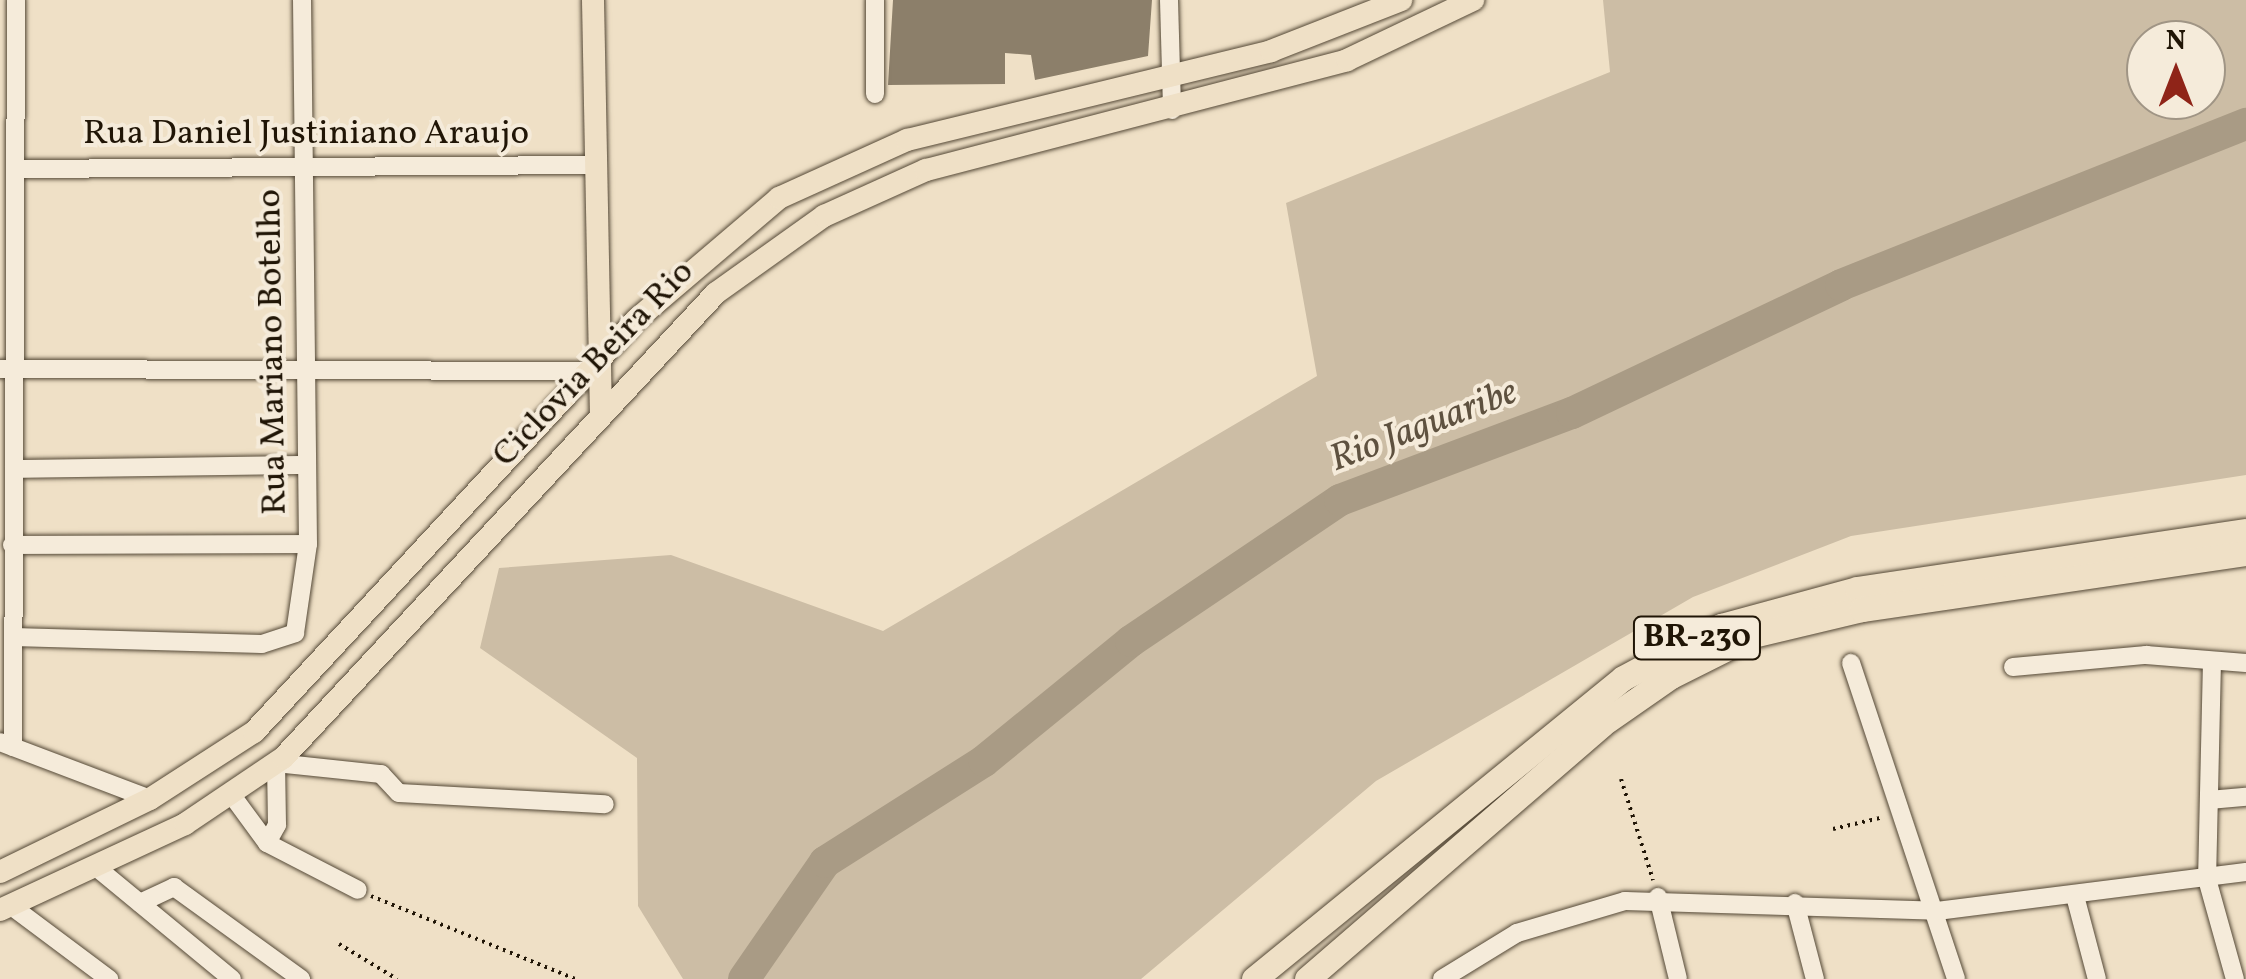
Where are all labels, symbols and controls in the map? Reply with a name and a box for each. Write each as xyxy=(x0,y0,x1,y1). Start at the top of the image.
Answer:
north arrow xyxy=(2126,20,2226,120)
text: N xyxy=(2166,22,2186,61)
street label: Rua Daniel Justiniano Araujo xyxy=(83,113,529,155)
street label: Rua Mariano Botelho xyxy=(249,189,297,515)
street label: Ciclovia Beira Rio xyxy=(485,252,703,476)
water label: Rio Jaguaribe xyxy=(1324,370,1524,484)
road number: BR-230 xyxy=(1632,611,1762,665)

